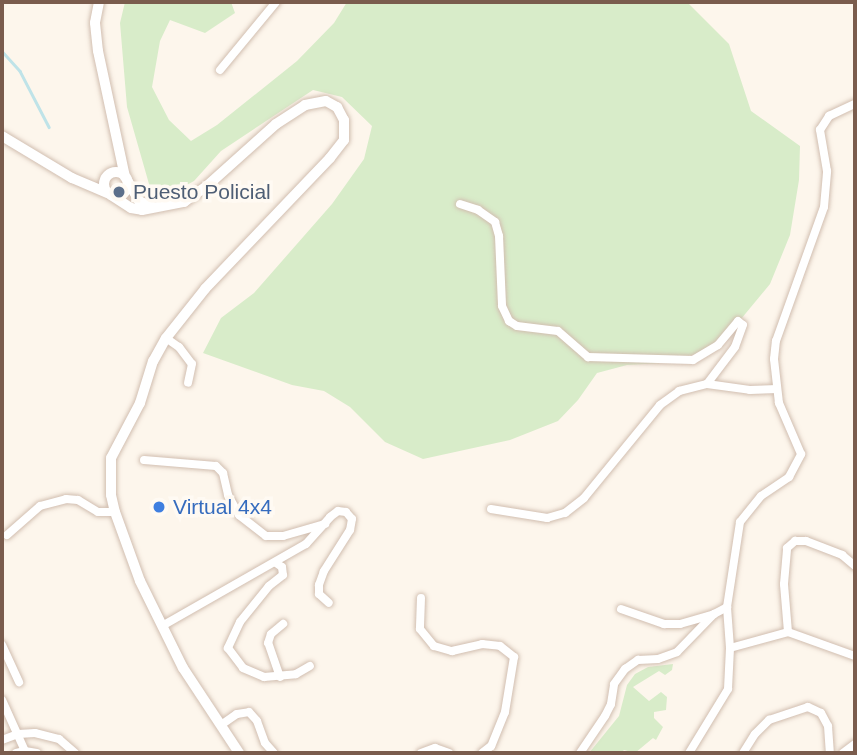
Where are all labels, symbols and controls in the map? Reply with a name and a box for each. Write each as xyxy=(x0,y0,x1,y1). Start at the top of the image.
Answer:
place label: Puesto Policial xyxy=(133,179,271,205)
marker: Puesto Policial xyxy=(111,184,127,200)
place label: Virtual 4x4 xyxy=(173,494,272,520)
marker: Virtual 4x4 xyxy=(151,499,167,515)

